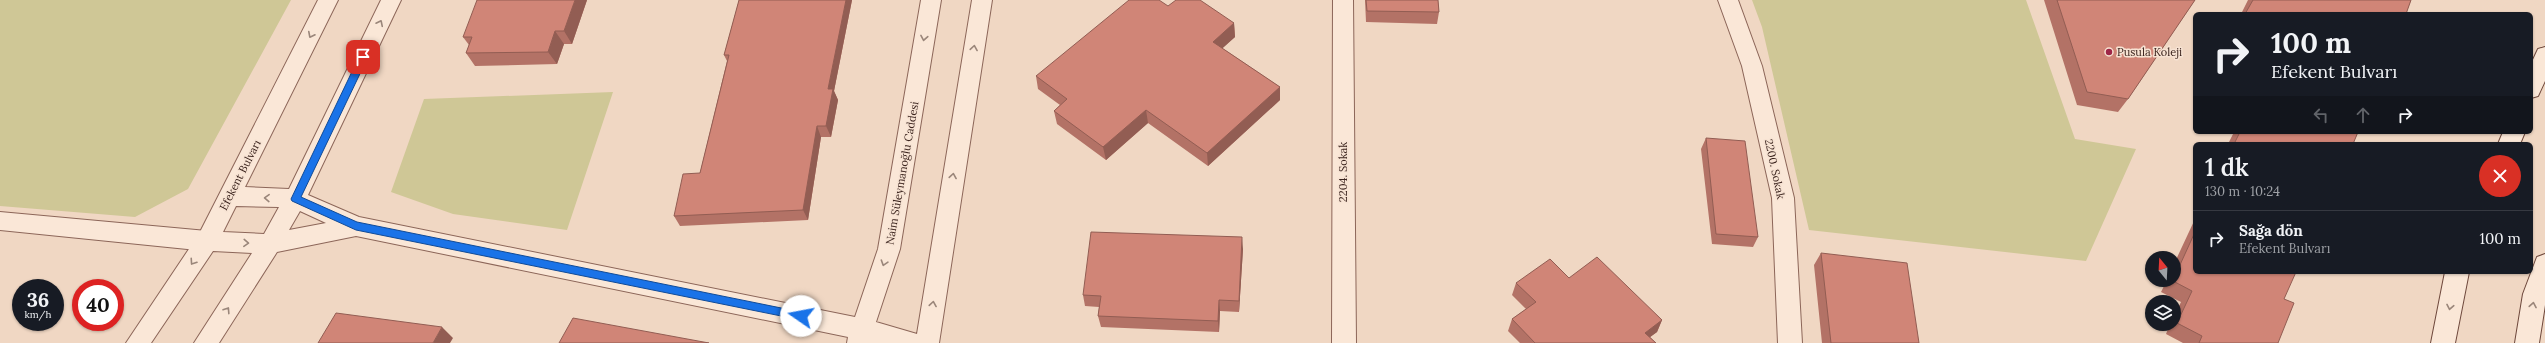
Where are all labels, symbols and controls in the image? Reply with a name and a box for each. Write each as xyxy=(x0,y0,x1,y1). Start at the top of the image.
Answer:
one-way arrow xyxy=(375,19,383,27)
text: 100 m xyxy=(2271,25,2351,61)
icon: right xyxy=(2205,28,2257,80)
one-way arrow xyxy=(308,31,316,38)
one-way arrow xyxy=(920,35,929,42)
pin xyxy=(346,40,380,74)
one-way arrow xyxy=(969,45,978,51)
place label: Pusula Koleji xyxy=(2117,45,2182,59)
icon: arrive xyxy=(352,46,374,68)
marker: Pusula Koleji xyxy=(2104,47,2114,57)
text: Efekent Bulvarı xyxy=(2271,60,2397,83)
street label: Naim Süleymanoğlu Caddesi xyxy=(882,100,922,246)
icon: left xyxy=(2310,104,2332,126)
icon: ahead xyxy=(2352,104,2374,126)
icon: right xyxy=(2394,104,2416,126)
street label: Efekent Bulvarı xyxy=(216,137,264,213)
street label: 2200. Sokak xyxy=(1762,138,1788,200)
street label: 2204. Sokak xyxy=(1336,142,1350,202)
text: 1 dk xyxy=(2205,152,2249,183)
button: close xyxy=(2479,155,2521,197)
one-way arrow xyxy=(948,173,956,179)
text: 130 m · 10:24 xyxy=(2205,183,2280,200)
one-way arrow xyxy=(264,193,270,202)
text: Sağa dön xyxy=(2239,221,2303,240)
icon: right xyxy=(2205,228,2227,250)
text: 100 m xyxy=(2480,229,2521,248)
one-way arrow xyxy=(243,239,249,247)
text: Efekent Bulvarı xyxy=(2239,240,2330,257)
north arrow xyxy=(2145,251,2181,287)
map controls xyxy=(2145,251,2181,331)
one-way arrow xyxy=(190,258,198,265)
one-way arrow xyxy=(881,259,889,266)
speed limit sign: 40 xyxy=(72,279,124,331)
text: 36 xyxy=(27,287,49,312)
position arrow xyxy=(780,295,822,337)
button: layers xyxy=(2145,295,2181,331)
one-way arrow xyxy=(928,301,937,308)
one-way arrow xyxy=(2529,301,2537,308)
one-way arrow xyxy=(2446,304,2454,311)
text: km/h xyxy=(24,308,52,321)
one-way arrow xyxy=(223,308,230,315)

